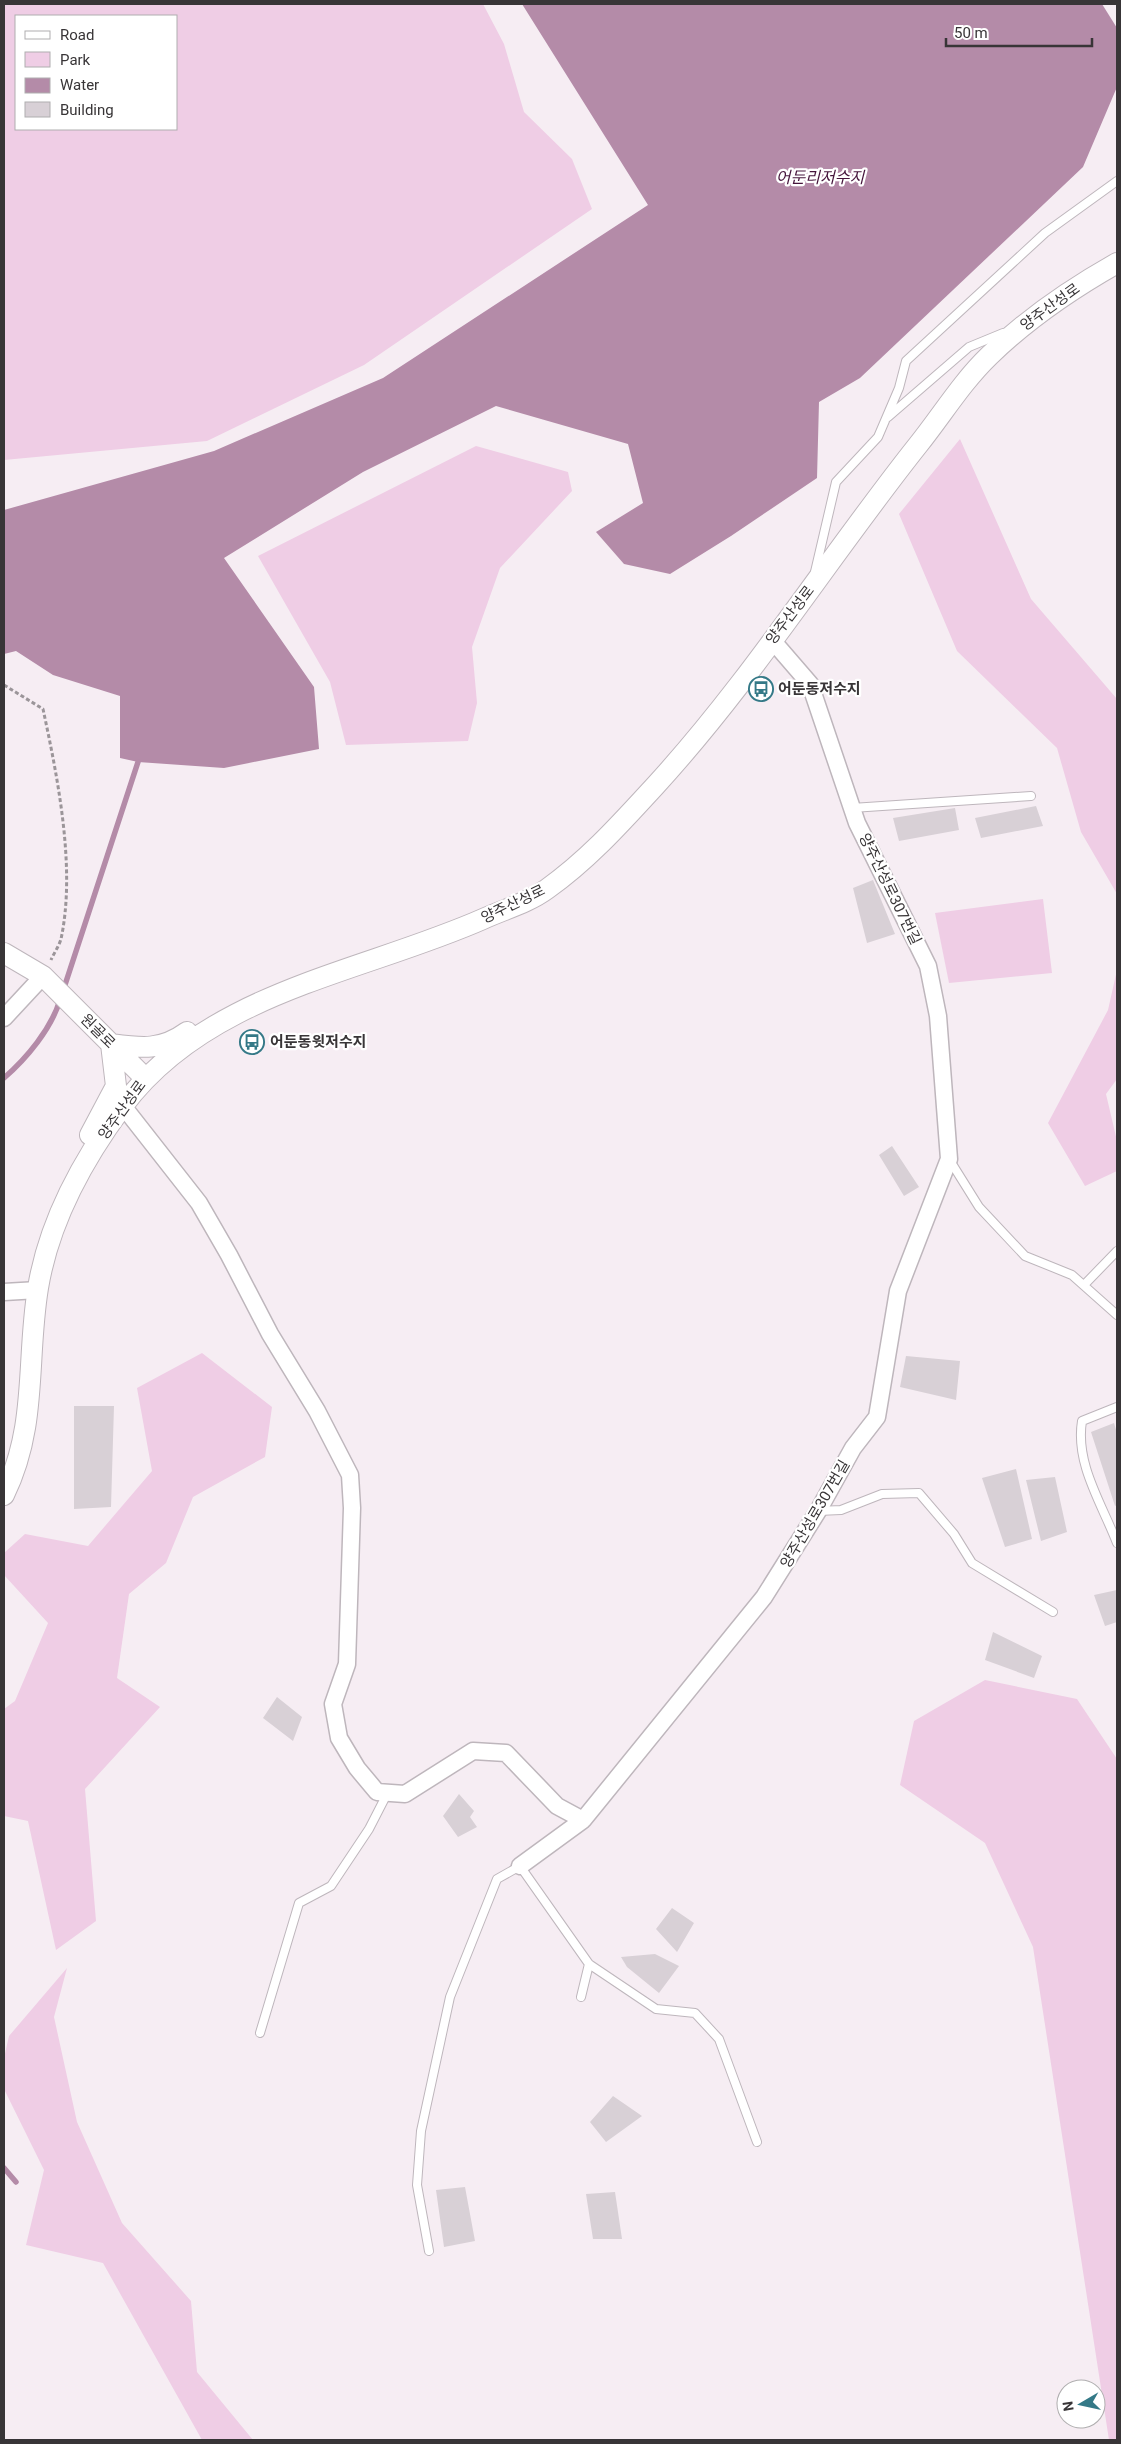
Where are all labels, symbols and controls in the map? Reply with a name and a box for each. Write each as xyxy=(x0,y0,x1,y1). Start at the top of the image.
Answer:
legend xyxy=(15,15,178,130)
scale bar xyxy=(946,15,1092,47)
text: 50 m xyxy=(954,24,988,42)
text: Road xyxy=(60,26,94,44)
text: Park xyxy=(60,51,91,69)
text: Water xyxy=(60,76,99,94)
text: Building xyxy=(60,101,114,119)
water label: 어둔리저수지 xyxy=(776,168,865,187)
street label: 양주산성로 xyxy=(1017,279,1083,335)
street label: 양주산성로 xyxy=(762,582,818,648)
bus stop icon: 어둔동저수지 xyxy=(748,676,774,702)
place label: 어둔동저수지 xyxy=(778,680,861,698)
street label: 양주산성로307번길 xyxy=(855,830,925,948)
street label: 양주산성로 xyxy=(478,881,548,927)
street label: 원골로 xyxy=(77,1010,119,1052)
bus stop icon: 어둔동윗저수지 xyxy=(239,1029,265,1055)
place label: 어둔동윗저수지 xyxy=(270,1033,367,1051)
street label: 양주산성로 xyxy=(94,1077,150,1143)
street label: 양주산성로307번길 xyxy=(777,1457,853,1571)
north arrow xyxy=(1056,2379,1106,2429)
text: N xyxy=(1059,2400,1077,2412)

